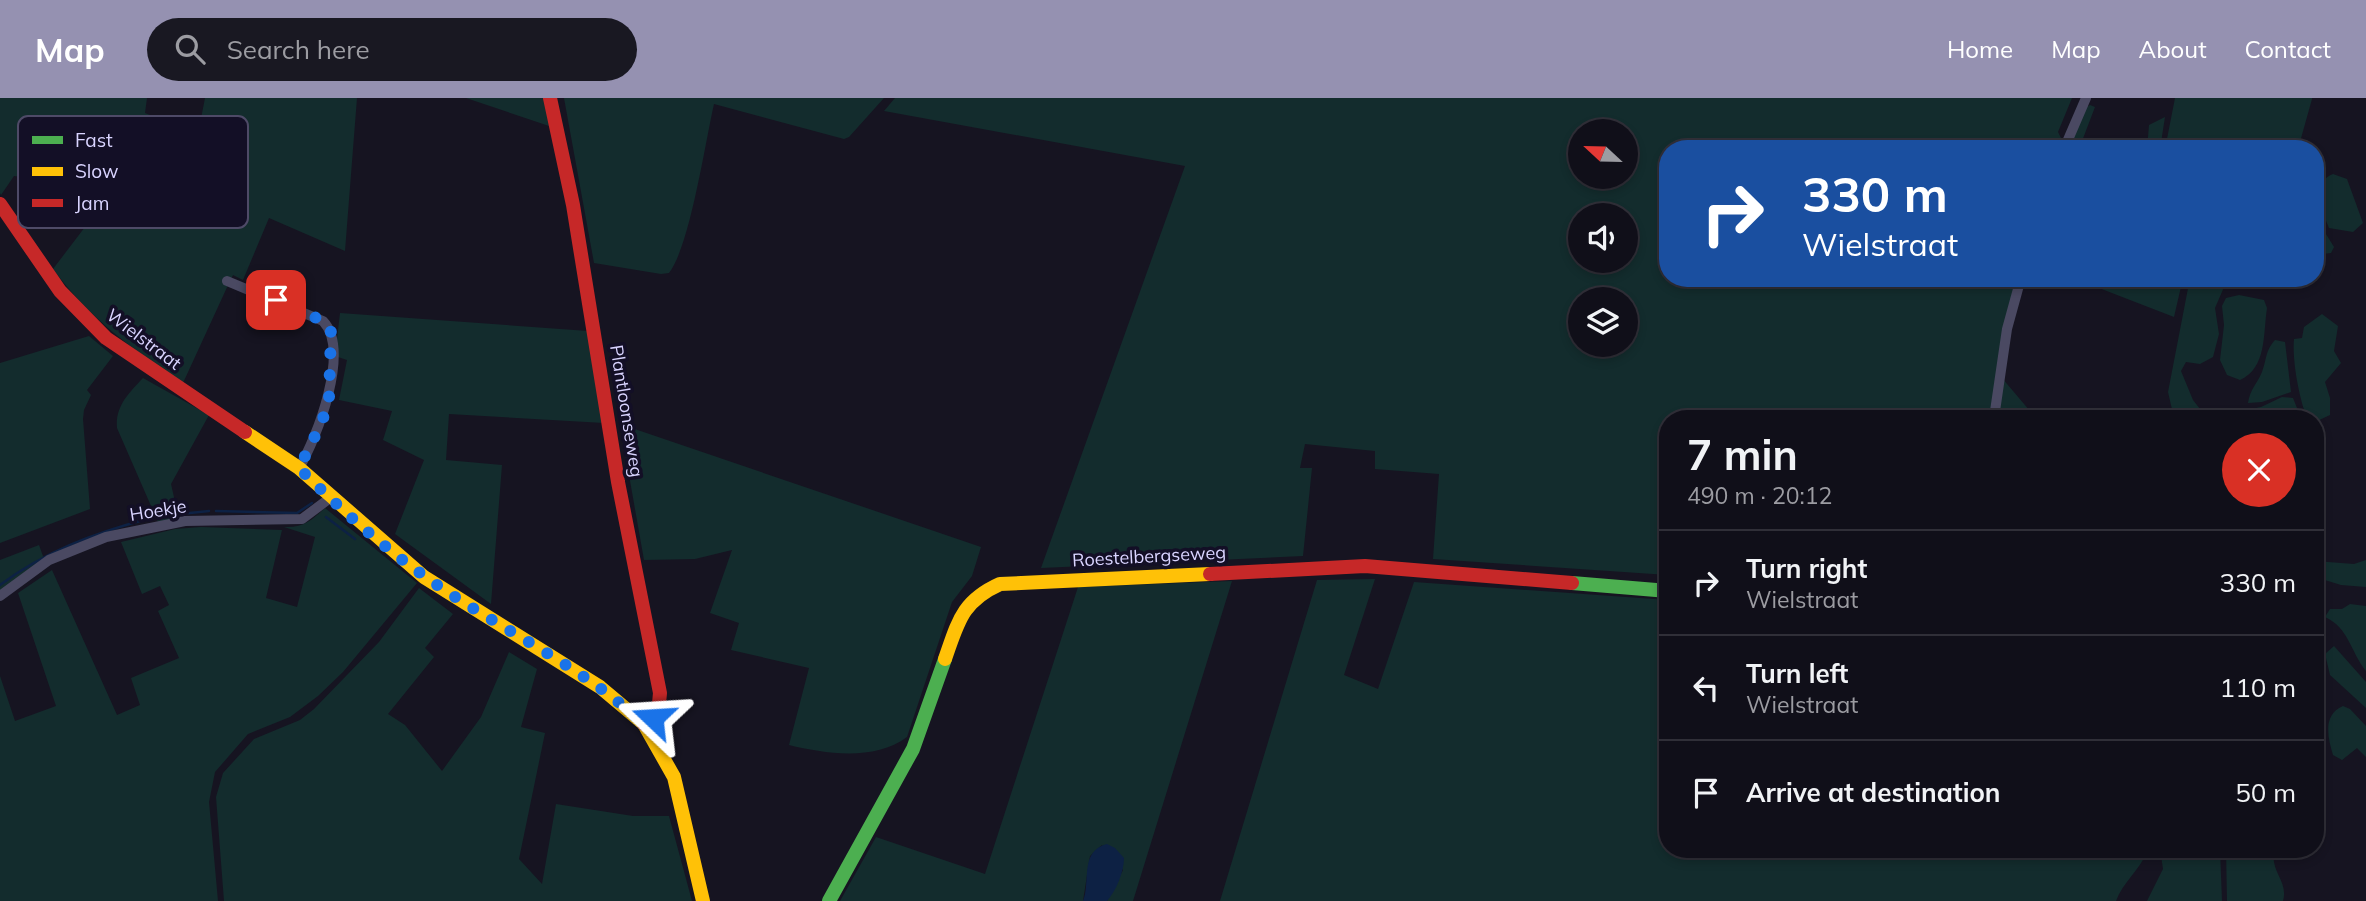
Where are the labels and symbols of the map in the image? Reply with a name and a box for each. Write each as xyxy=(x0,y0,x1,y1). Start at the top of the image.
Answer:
legend xyxy=(18,116,248,228)
north arrow xyxy=(1568,119,1638,189)
text: Fast xyxy=(75,128,113,152)
text: Slow xyxy=(75,159,119,183)
text: Jam xyxy=(75,191,109,215)
pin xyxy=(246,270,306,330)
street label: Wielstraat xyxy=(102,303,186,375)
street label: Plantloonseweg xyxy=(605,343,649,479)
street label: Hoekje xyxy=(128,494,188,526)
street label: Roestelbergseweg xyxy=(1071,540,1227,572)
position arrow xyxy=(616,681,690,755)

